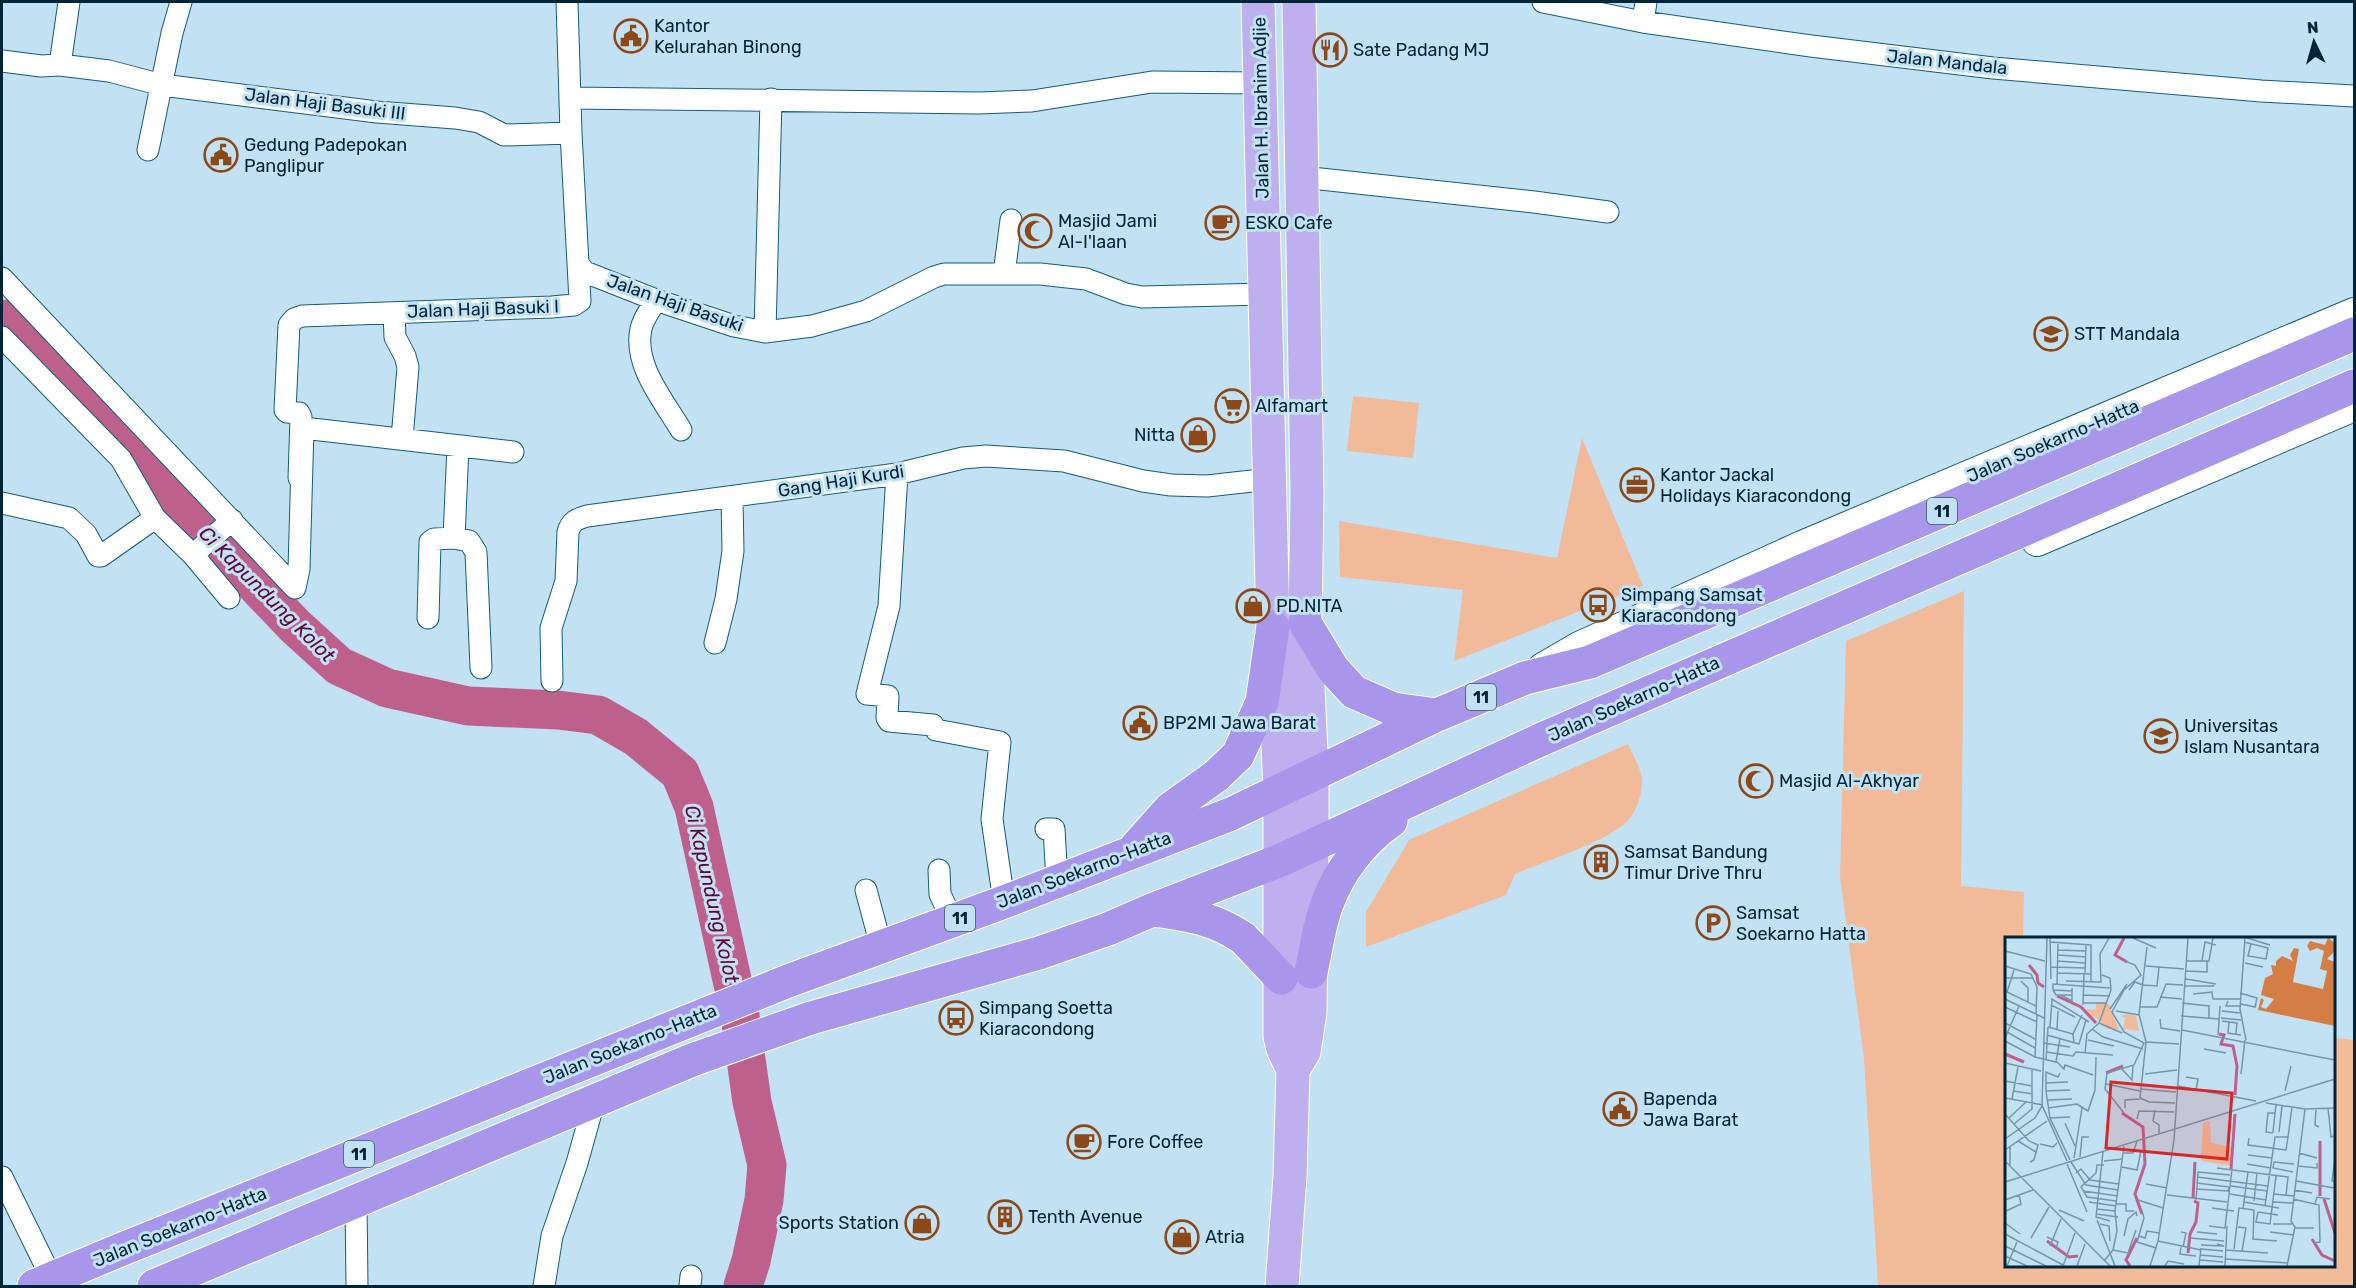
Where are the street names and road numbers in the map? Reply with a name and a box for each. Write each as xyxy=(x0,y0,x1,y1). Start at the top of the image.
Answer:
street label: Jalan H. Ibrahim Adjie xyxy=(1248,17,1274,199)
street label: Jalan Mandala xyxy=(1886,45,2008,79)
street label: Jalan Haji Basuki III xyxy=(243,83,407,125)
street label: Jalan Haji Basuki xyxy=(604,269,746,337)
street label: Jalan Haji Basuki I xyxy=(407,295,559,323)
street label: Jalan Soekarno-Hatta xyxy=(1964,395,2142,487)
street label: Gang Haji Kurdi xyxy=(776,460,906,502)
road number: 11 xyxy=(1927,498,1957,524)
street label: Jalan Soekarno-Hatta xyxy=(1545,651,1723,747)
road number: 11 xyxy=(1466,684,1496,710)
street label: Jalan Soekarno-Hatta xyxy=(994,827,1174,913)
road number: 11 xyxy=(945,905,975,931)
street label: Jalan Soekarno-Hatta xyxy=(540,999,720,1089)
road number: 11 xyxy=(344,1141,374,1167)
street label: Jalan Soekarno-Hatta xyxy=(90,1182,270,1272)

